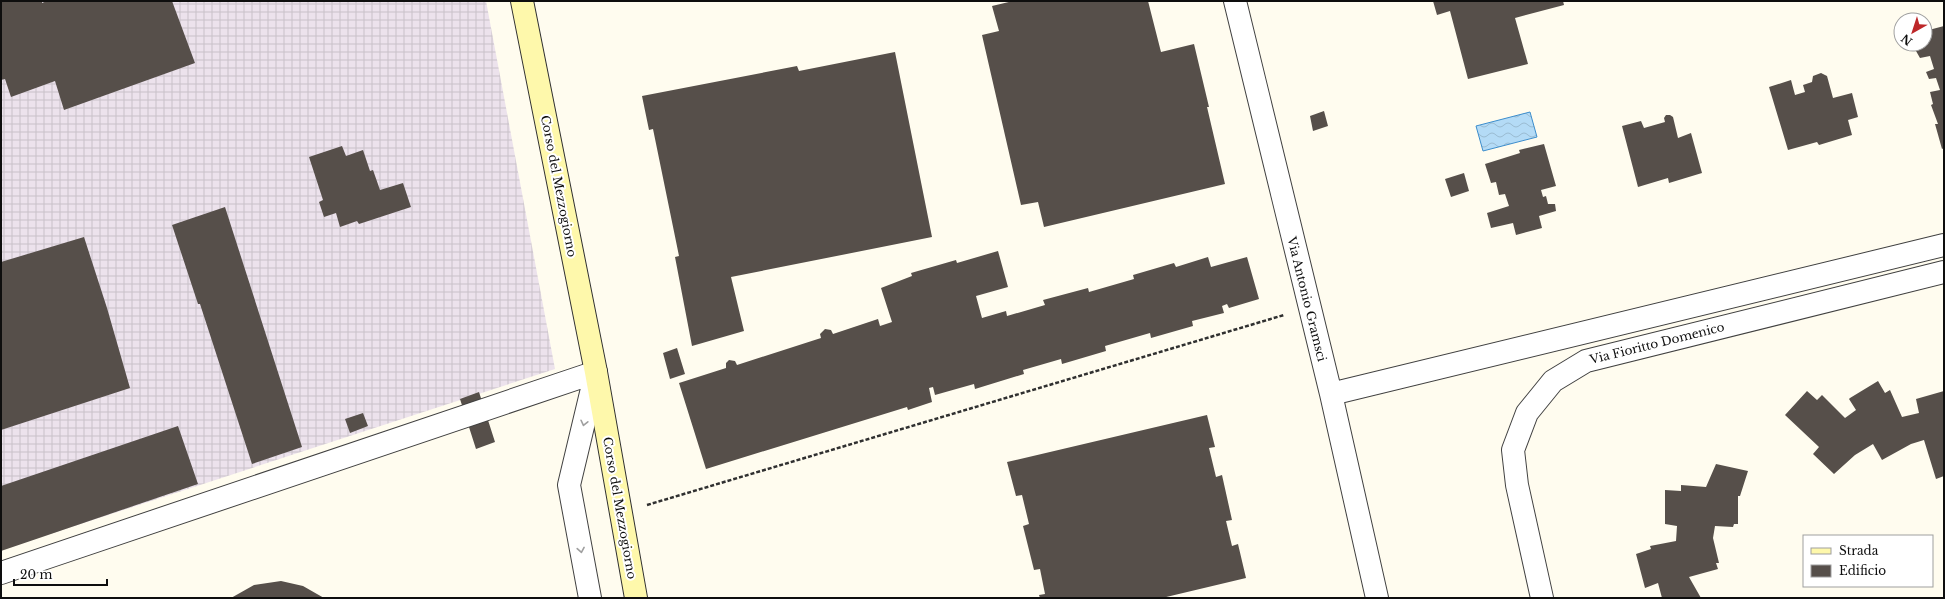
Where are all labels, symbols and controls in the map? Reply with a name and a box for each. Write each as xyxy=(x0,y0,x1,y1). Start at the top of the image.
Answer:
north arrow xyxy=(1893,12,1933,52)
text: N xyxy=(1898,31,1915,48)
street label: Corso del Mezzogiorno xyxy=(538,114,580,258)
street label: Via Antonio Gramsci xyxy=(1284,234,1330,363)
street label: Via Fioritto Domenico xyxy=(1587,319,1726,367)
one-way arrow xyxy=(580,420,588,426)
street label: Corso del Mezzogiorno xyxy=(600,436,640,580)
legend xyxy=(1803,535,1933,587)
text: Strada xyxy=(1839,543,1879,558)
one-way arrow xyxy=(577,547,585,554)
scale bar xyxy=(14,561,107,587)
text: Edificio xyxy=(1839,563,1886,578)
text: 20 m xyxy=(20,567,52,582)

